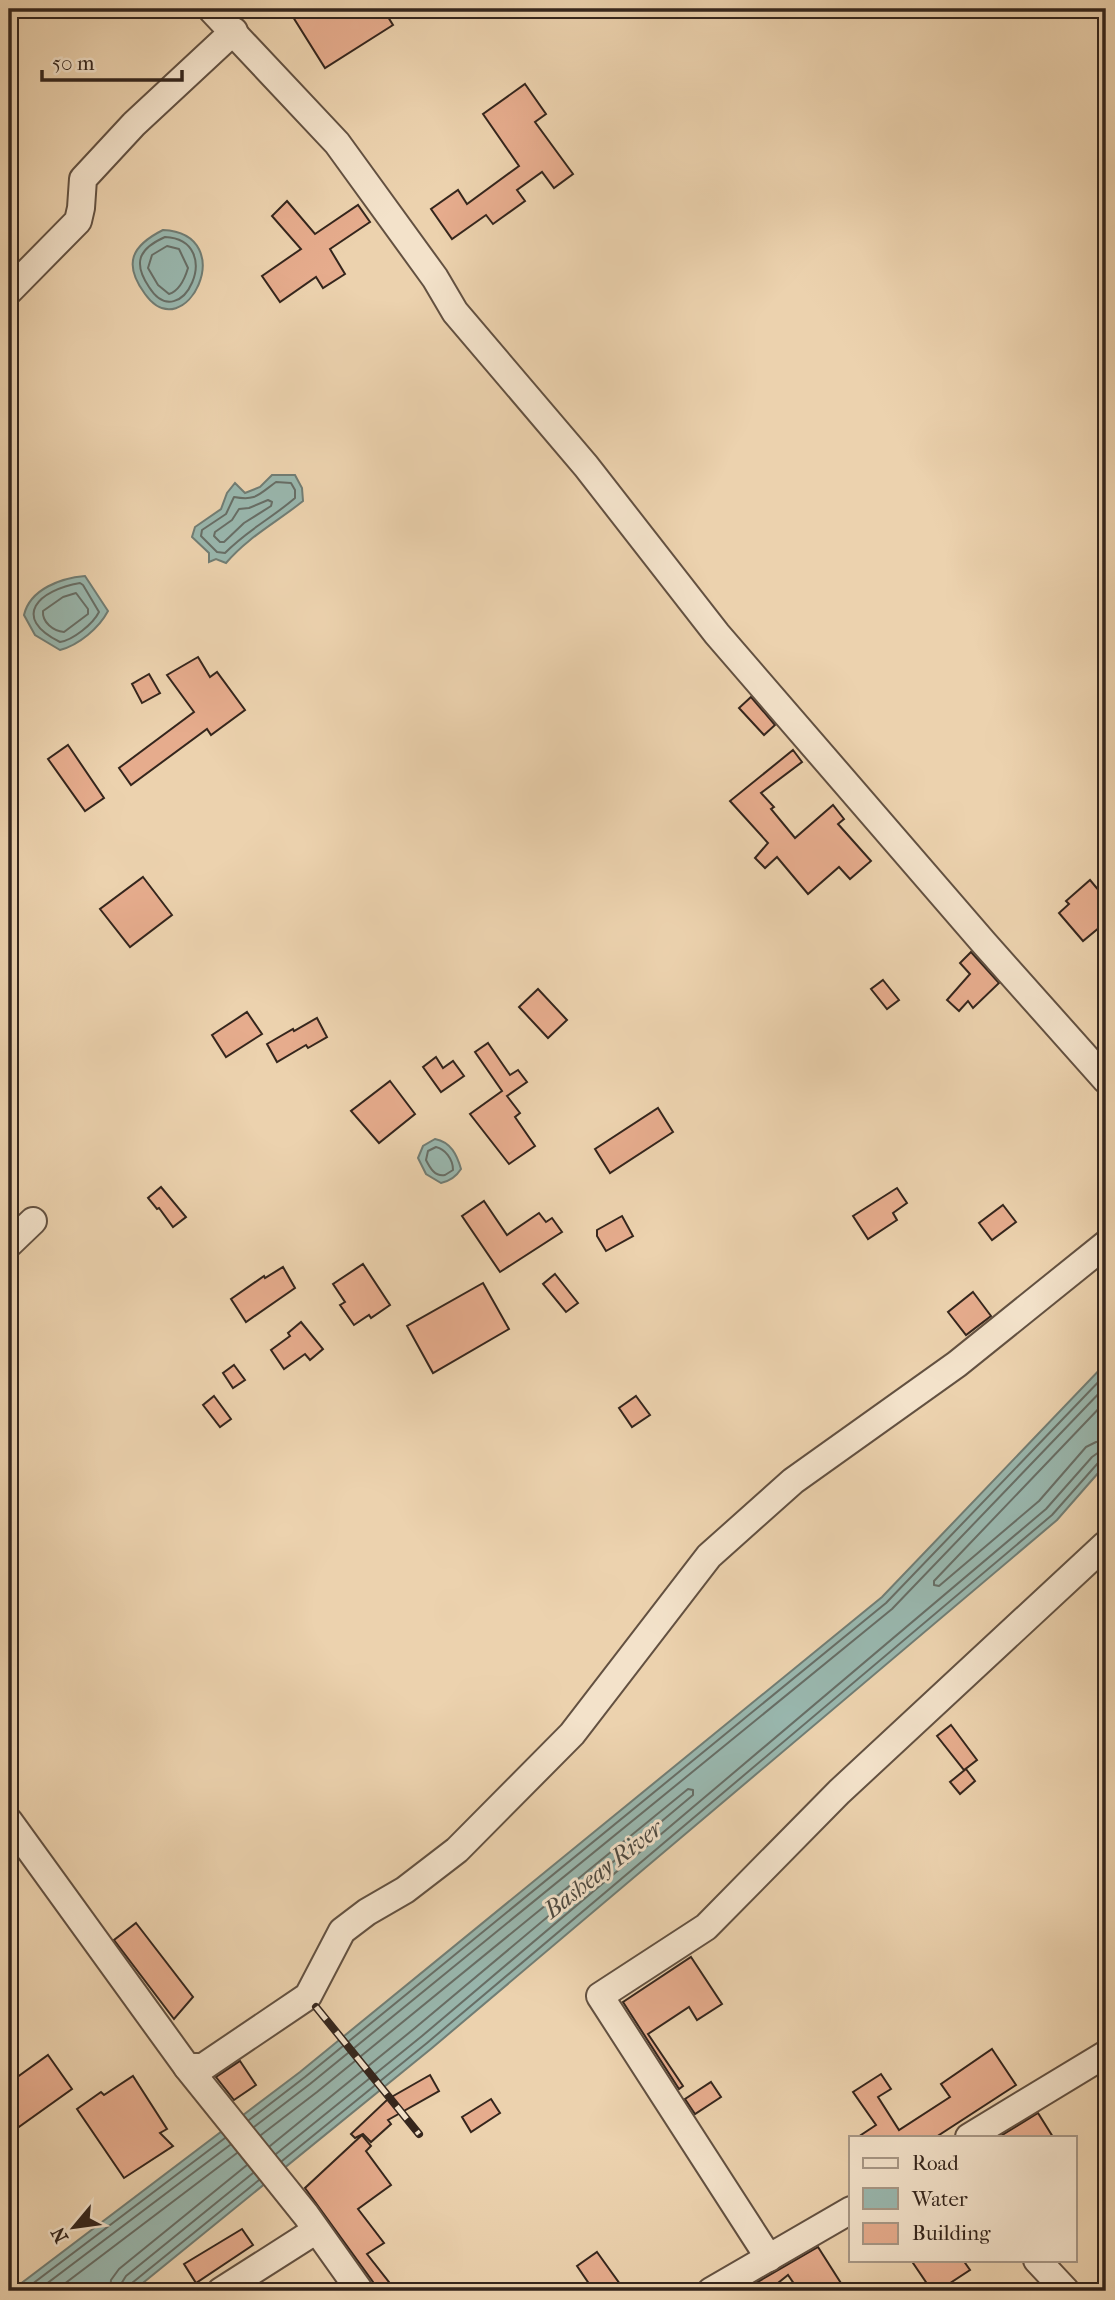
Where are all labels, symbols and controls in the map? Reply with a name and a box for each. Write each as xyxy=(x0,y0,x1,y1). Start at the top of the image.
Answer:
scale bar xyxy=(42,38,182,82)
text: 50 m xyxy=(52,51,95,75)
water label: Basheay River xyxy=(537,1813,670,1925)
legend xyxy=(849,2136,1076,2262)
text: Road xyxy=(912,2151,959,2175)
text: Water xyxy=(911,2187,968,2211)
north arrow xyxy=(38,2192,108,2262)
text: Building xyxy=(912,2221,991,2245)
text: N xyxy=(47,2223,73,2246)

